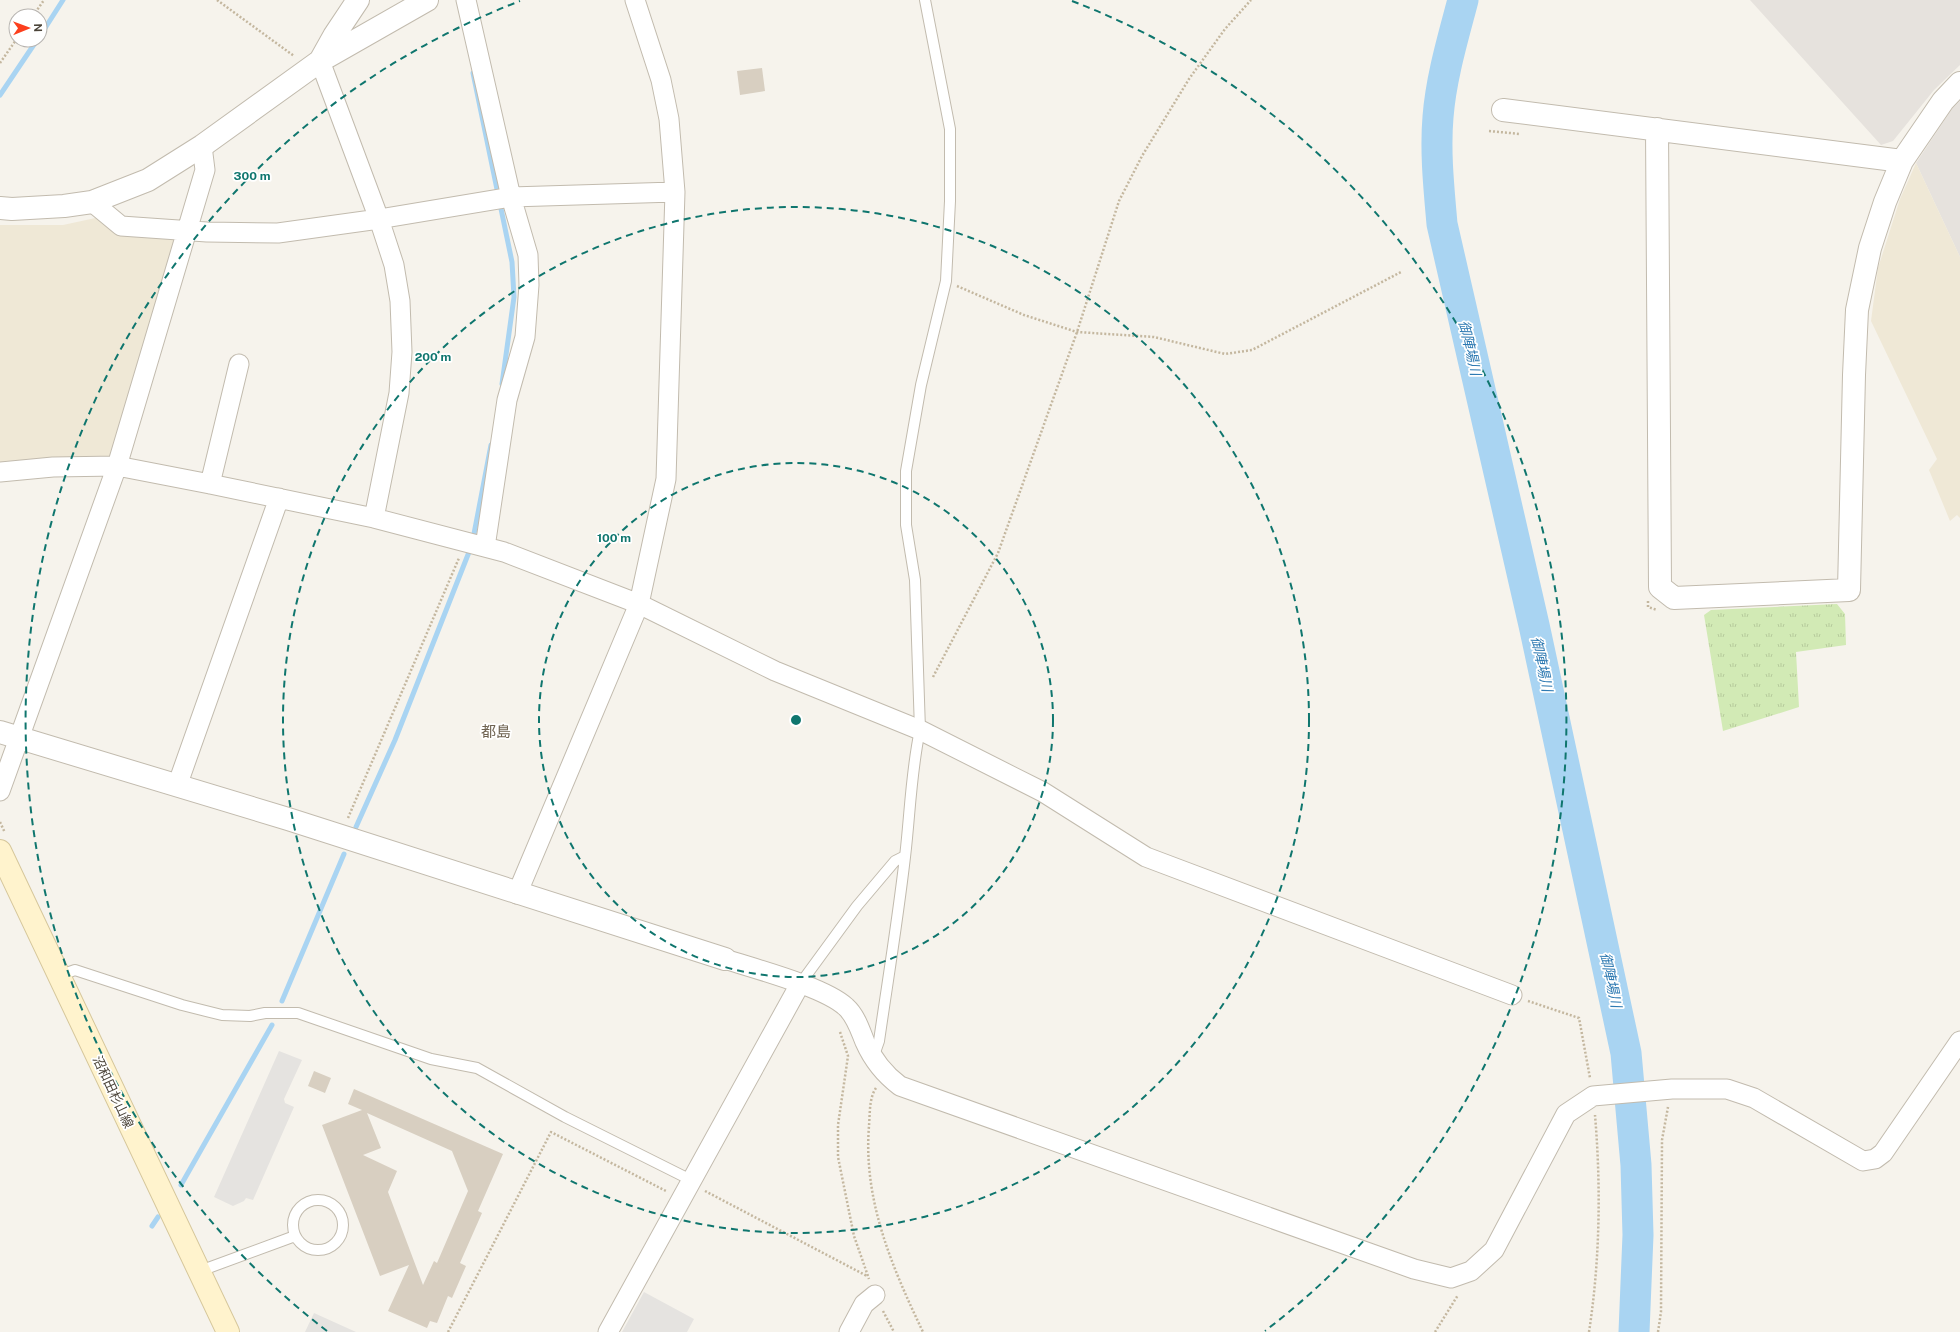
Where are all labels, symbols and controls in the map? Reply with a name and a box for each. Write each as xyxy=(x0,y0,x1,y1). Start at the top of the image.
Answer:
north arrow xyxy=(8,8,48,48)
text: N xyxy=(32,23,44,32)
text: 300 m xyxy=(234,169,271,183)
water label: 御陣場川 xyxy=(1456,319,1485,379)
text: 200 m xyxy=(415,350,451,364)
text: 100 m xyxy=(597,531,631,545)
water label: 御陣場川 xyxy=(1528,635,1556,695)
centre of rings xyxy=(789,713,803,727)
district label: 都島 xyxy=(481,723,511,740)
water label: 御陣場川 xyxy=(1597,951,1625,1011)
street label: 沼和田杉山線 xyxy=(90,1053,136,1131)

